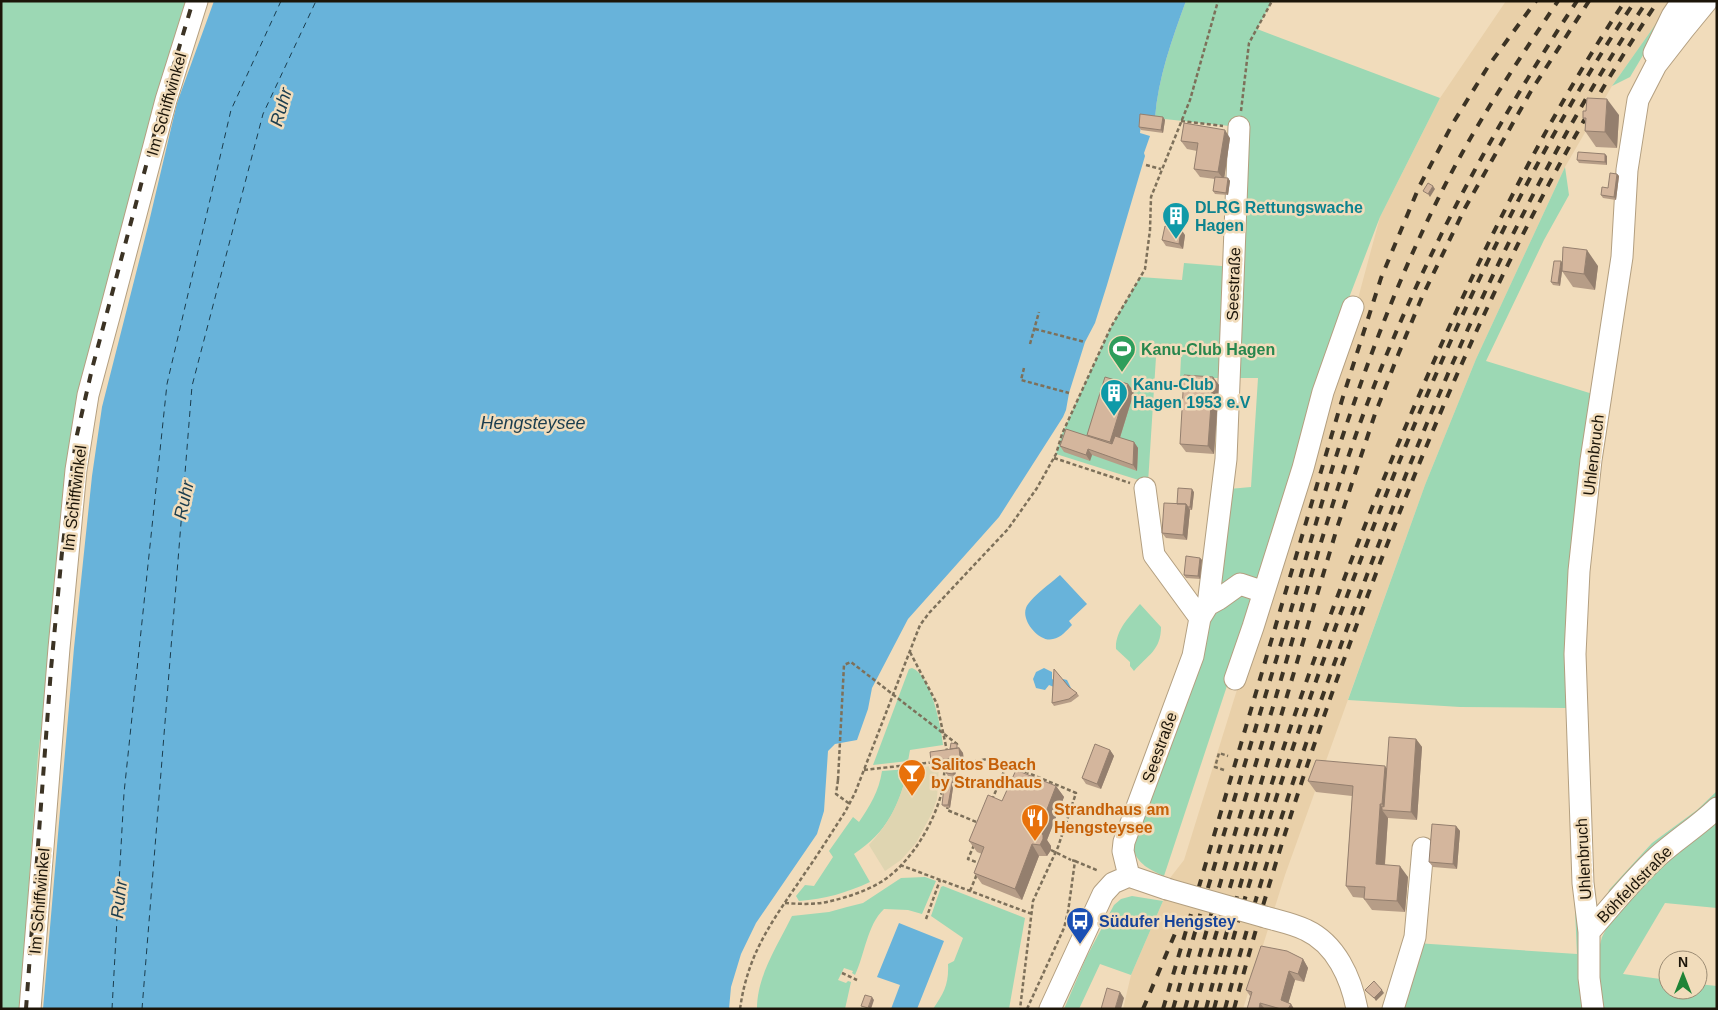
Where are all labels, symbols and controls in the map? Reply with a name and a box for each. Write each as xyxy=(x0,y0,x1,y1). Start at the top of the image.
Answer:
street label: Im Schiffwinkel xyxy=(144,51,189,158)
water label: Ruhr xyxy=(266,85,296,129)
place label: DLRG Rettungswache Hagen xyxy=(1195,199,1363,234)
building icon: DLRG Rettungswache Hagen xyxy=(1161,201,1191,240)
street label: Seestraße xyxy=(1224,247,1243,321)
sports icon: Kanu-Club Hagen xyxy=(1107,334,1137,373)
place label: Kanu-Club Hagen xyxy=(1141,341,1275,358)
place label: Kanu-Club Hagen 1953 e.V xyxy=(1133,376,1251,411)
building icon: Kanu-Club Hagen 1953 e.V xyxy=(1099,378,1129,417)
water label: Hengsteysee xyxy=(480,413,586,433)
street label: Uhlenbruch xyxy=(1580,413,1607,497)
street label: Im Schiffwinkel xyxy=(60,444,89,552)
water label: Ruhr xyxy=(170,478,198,521)
street label: Seestraße xyxy=(1139,709,1180,785)
place label: Salitos Beach by Strandhaus xyxy=(931,756,1042,791)
bar icon: Salitos Beach by Strandhaus xyxy=(897,758,927,797)
place label: Strandhaus am Hengsteysee xyxy=(1054,801,1170,836)
restaurant icon: Strandhaus am Hengsteysee xyxy=(1020,803,1050,842)
street label: Uhlenbruch xyxy=(1573,818,1594,900)
street label: Böhfeldstraße xyxy=(1594,843,1675,926)
street label: Im Schiffwinkel xyxy=(26,847,53,955)
water label: Ruhr xyxy=(107,878,131,919)
bus stop icon: Südufer Hengstey xyxy=(1065,906,1095,945)
place label: Südufer Hengstey xyxy=(1099,913,1236,930)
north arrow xyxy=(1658,950,1708,1000)
text: N xyxy=(1678,954,1688,970)

